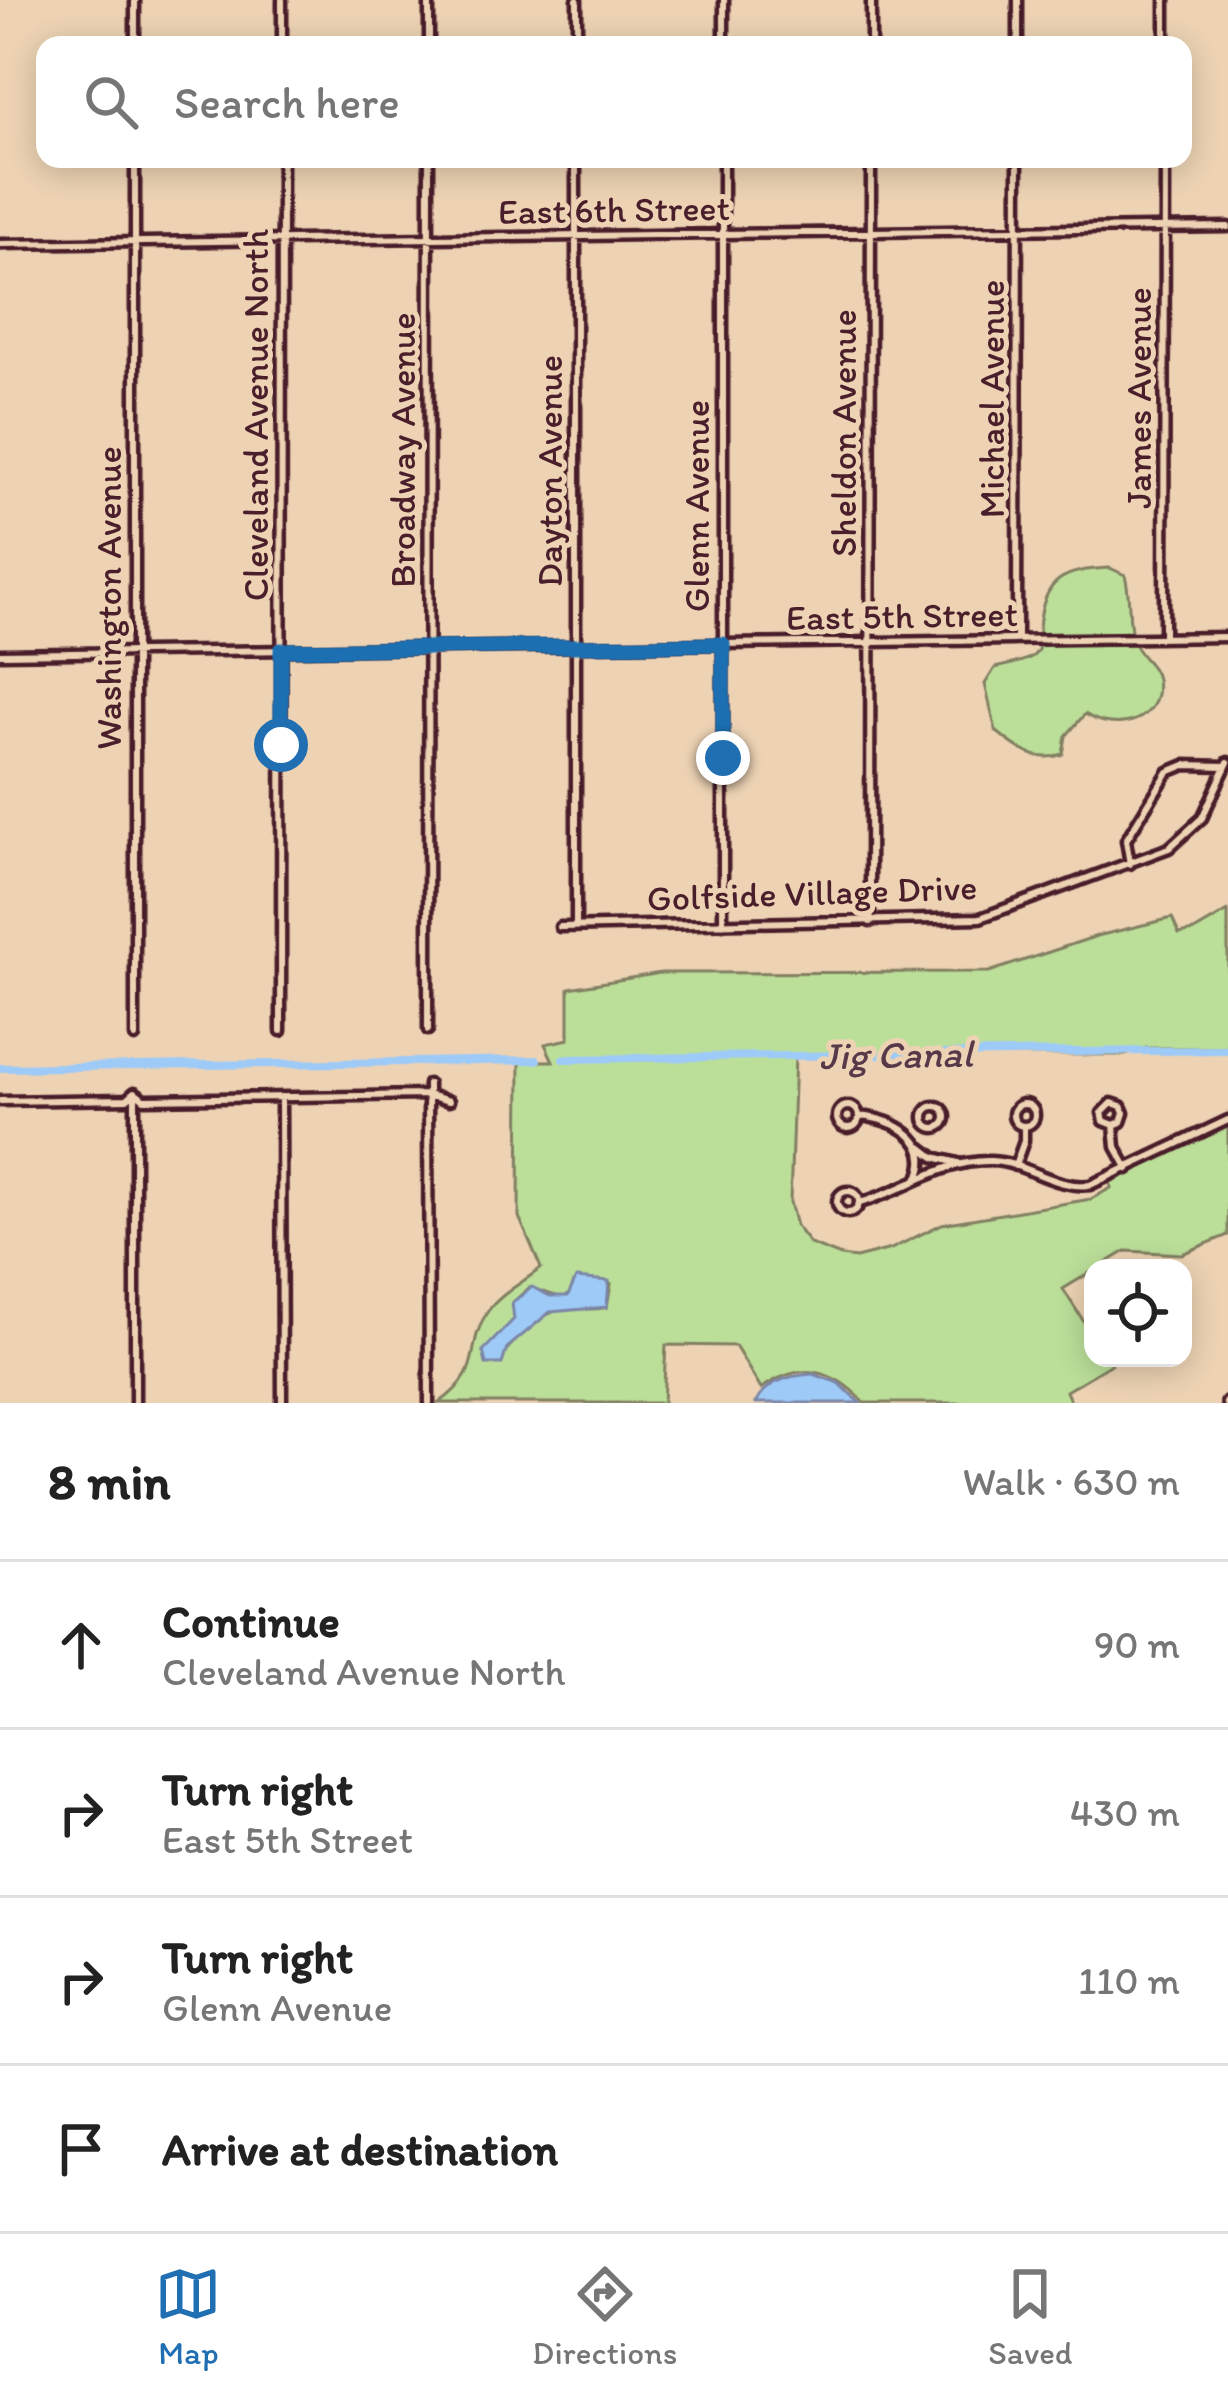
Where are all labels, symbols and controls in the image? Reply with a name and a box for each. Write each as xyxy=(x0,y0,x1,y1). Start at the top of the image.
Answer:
search box xyxy=(36,36,1192,168)
icon: search xyxy=(78,69,144,135)
text: Search here xyxy=(174,75,400,129)
street label: East 6th Street xyxy=(498,186,730,233)
street label: Cleveland Avenue North xyxy=(234,228,277,601)
street label: Michael Avenue xyxy=(970,280,1013,518)
street label: James Avenue xyxy=(1117,287,1160,509)
street label: Sheldon Avenue xyxy=(822,309,865,557)
street label: Broadway Avenue xyxy=(381,312,424,588)
street label: Dayton Avenue xyxy=(528,355,571,587)
street label: Glenn Avenue xyxy=(675,400,718,612)
street label: Washington Avenue xyxy=(87,446,130,750)
street label: East 5th Street xyxy=(786,592,1018,639)
route start xyxy=(254,718,308,772)
route end xyxy=(696,731,750,785)
street label: Golfside Village Drive xyxy=(646,865,978,920)
water label: Jig Canal xyxy=(819,1030,976,1079)
map controls xyxy=(1084,1259,1192,1367)
button: locate xyxy=(1084,1259,1192,1367)
text: 8 min xyxy=(48,1451,171,1512)
text: Walk · 630 m xyxy=(962,1458,1180,1505)
text: Continue xyxy=(162,1594,340,1648)
icon: ahead xyxy=(48,1612,114,1678)
text: 90 m xyxy=(1094,1621,1180,1668)
text: Cleveland Avenue North xyxy=(162,1648,565,1695)
text: Turn right xyxy=(162,1762,353,1816)
icon: right xyxy=(48,1780,114,1846)
text: 430 m xyxy=(1070,1789,1180,1836)
text: East 5th Street xyxy=(162,1816,413,1863)
text: Turn right xyxy=(162,1930,353,1984)
icon: right xyxy=(48,1948,114,2014)
text: 110 m xyxy=(1078,1957,1180,2004)
text: Glenn Avenue xyxy=(162,1984,392,2031)
icon: arrive xyxy=(48,2116,114,2182)
text: Arrive at destination xyxy=(162,2122,558,2176)
tab: Map xyxy=(155,2261,221,2372)
tab: Directions xyxy=(532,2261,677,2372)
tab: Saved xyxy=(988,2261,1073,2372)

